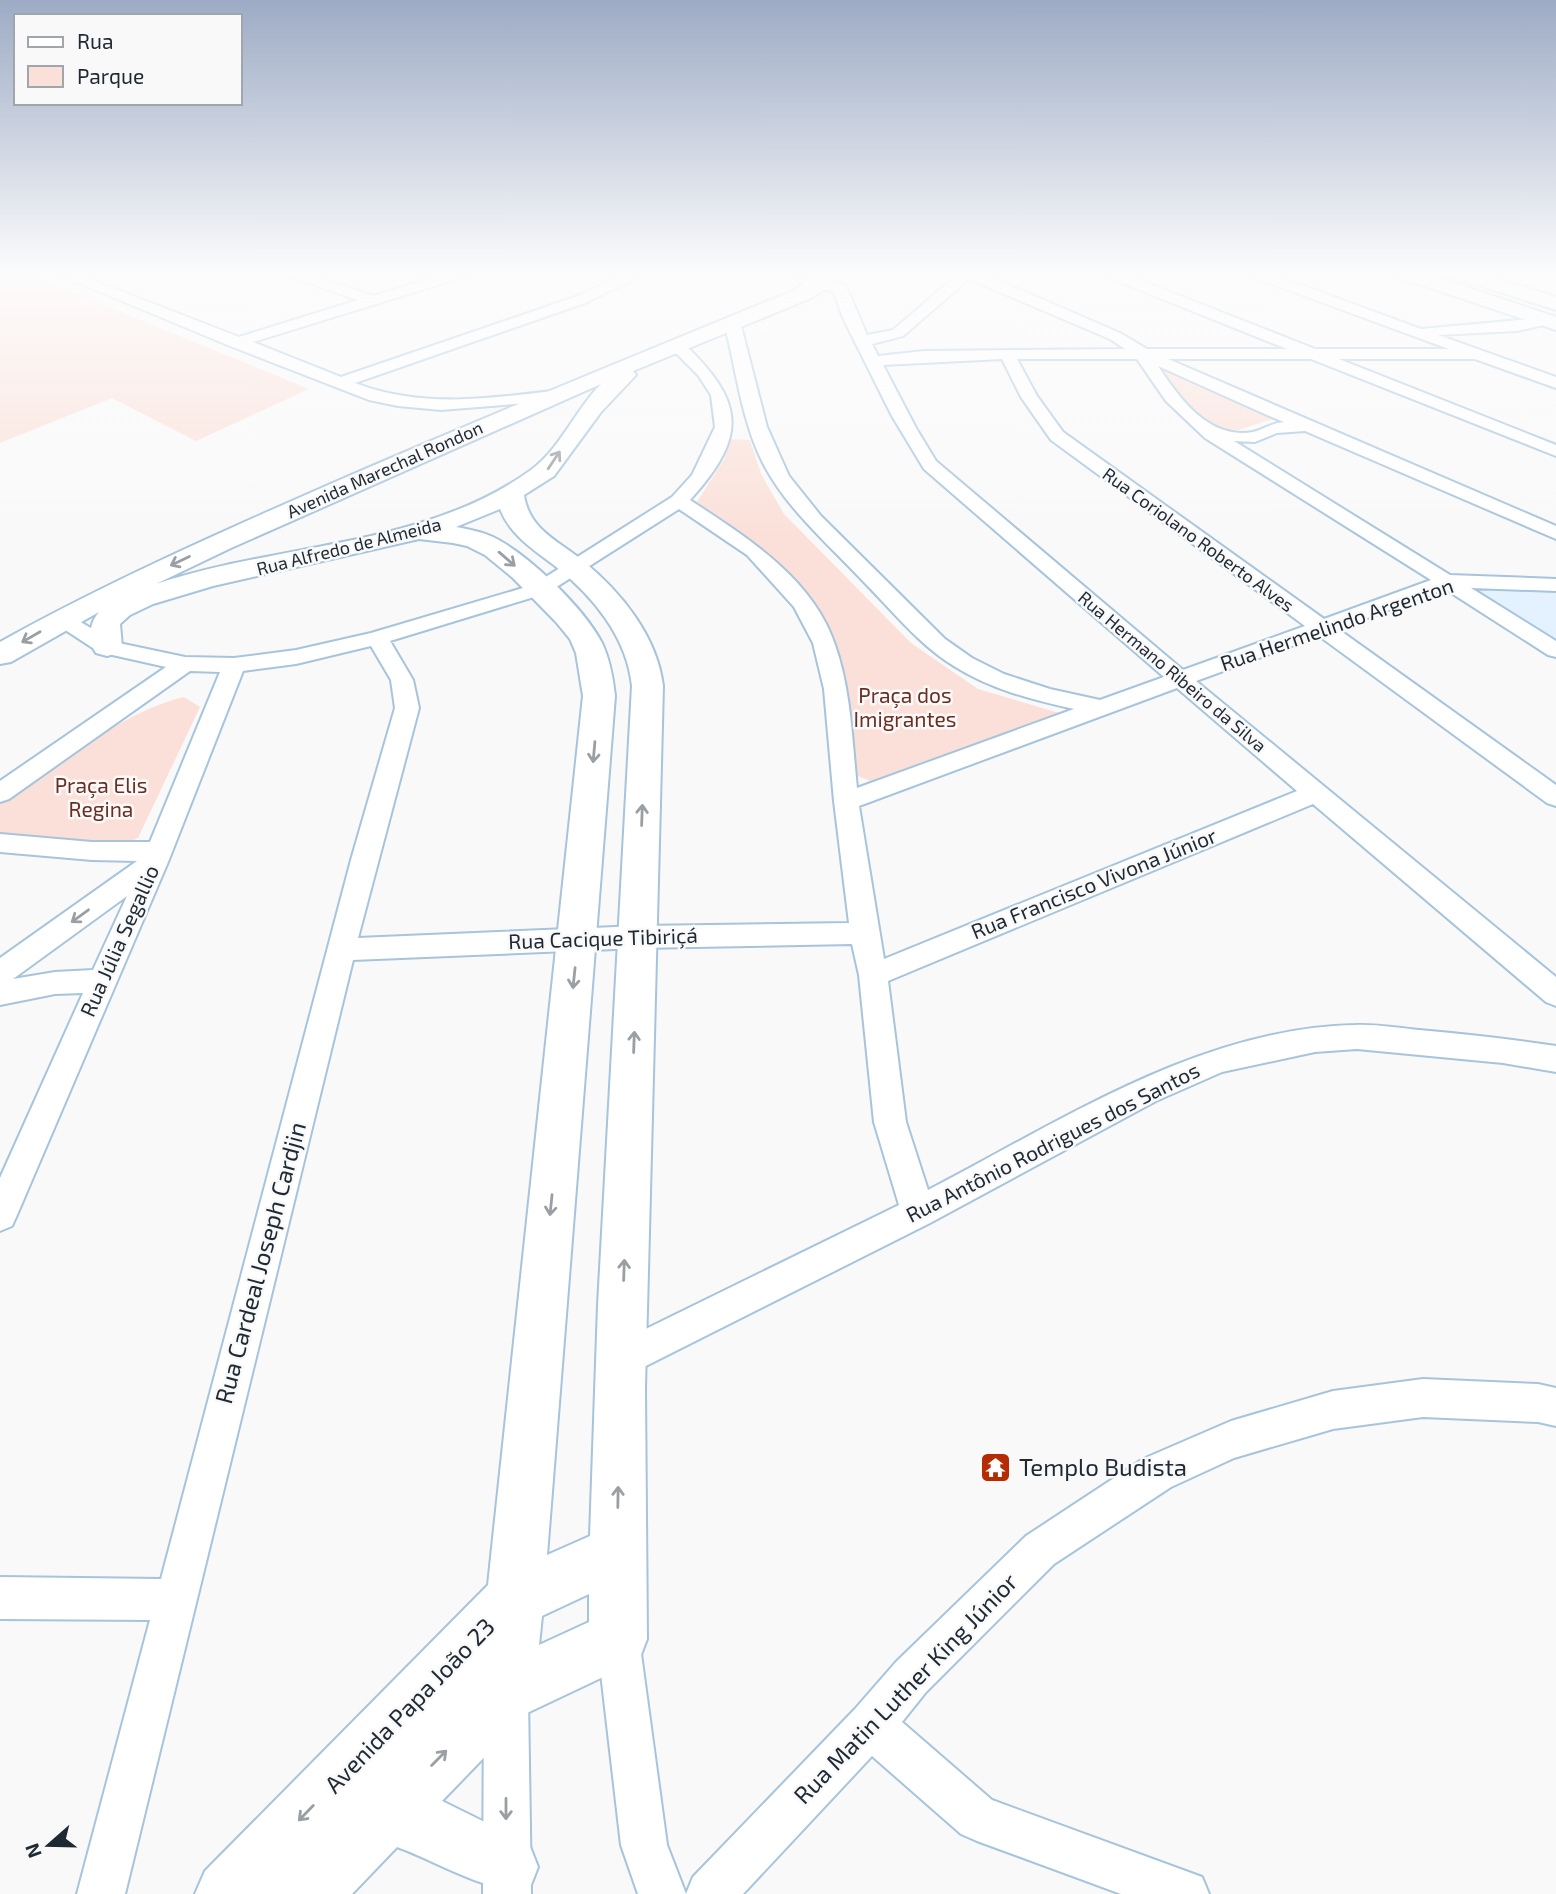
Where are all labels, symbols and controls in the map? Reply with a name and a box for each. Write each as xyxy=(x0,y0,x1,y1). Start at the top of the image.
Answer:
legend xyxy=(14,14,242,105)
text: Rua xyxy=(77,28,113,53)
text: Parque xyxy=(77,63,144,88)
street label: Avenida Marechal Rondon xyxy=(283,416,486,522)
one-way arrow xyxy=(547,451,561,470)
street label: Rua Coriolano Roberto Alves xyxy=(1099,462,1299,616)
street label: Rua Alfredo de Almeida xyxy=(254,512,443,580)
one-way arrow xyxy=(498,550,515,567)
one-way arrow xyxy=(170,555,191,569)
street label: Rua Hermelindo Argenton xyxy=(1217,572,1456,675)
street label: Rua Hermano Ribeiro da Silva xyxy=(1074,586,1271,756)
one-way arrow xyxy=(21,630,41,644)
park label: Praça dos Imigrantes xyxy=(854,682,956,731)
one-way arrow xyxy=(587,740,600,763)
park label: Praça Elis Regina xyxy=(55,772,147,821)
one-way arrow xyxy=(635,804,649,827)
street label: Rua Francisco Vivona Júnior xyxy=(967,822,1220,943)
street label: Rua Júlia Segallio xyxy=(74,861,163,1020)
one-way arrow xyxy=(71,909,90,923)
street label: Rua Cacique Tibiriçá xyxy=(508,922,698,955)
one-way arrow xyxy=(567,966,580,989)
one-way arrow xyxy=(628,1031,641,1054)
street label: Rua Antônio Rodrigues dos Santos xyxy=(901,1057,1203,1227)
street label: Rua Cardeal Joseph Cardjin xyxy=(208,1119,311,1407)
one-way arrow xyxy=(545,1193,558,1216)
one-way arrow xyxy=(618,1259,631,1282)
temple icon: Templo Budista xyxy=(979,1451,1013,1485)
place label: Templo Budista xyxy=(1019,1452,1187,1481)
one-way arrow xyxy=(611,1486,624,1509)
street label: Rua Matin Luther King Júnior xyxy=(787,1566,1023,1809)
street label: Avenida Papa João 23 xyxy=(318,1611,500,1799)
one-way arrow xyxy=(431,1749,448,1766)
one-way arrow xyxy=(499,1797,513,1820)
one-way arrow xyxy=(298,1805,315,1822)
north arrow xyxy=(14,1810,84,1880)
text: N xyxy=(19,1841,46,1861)

